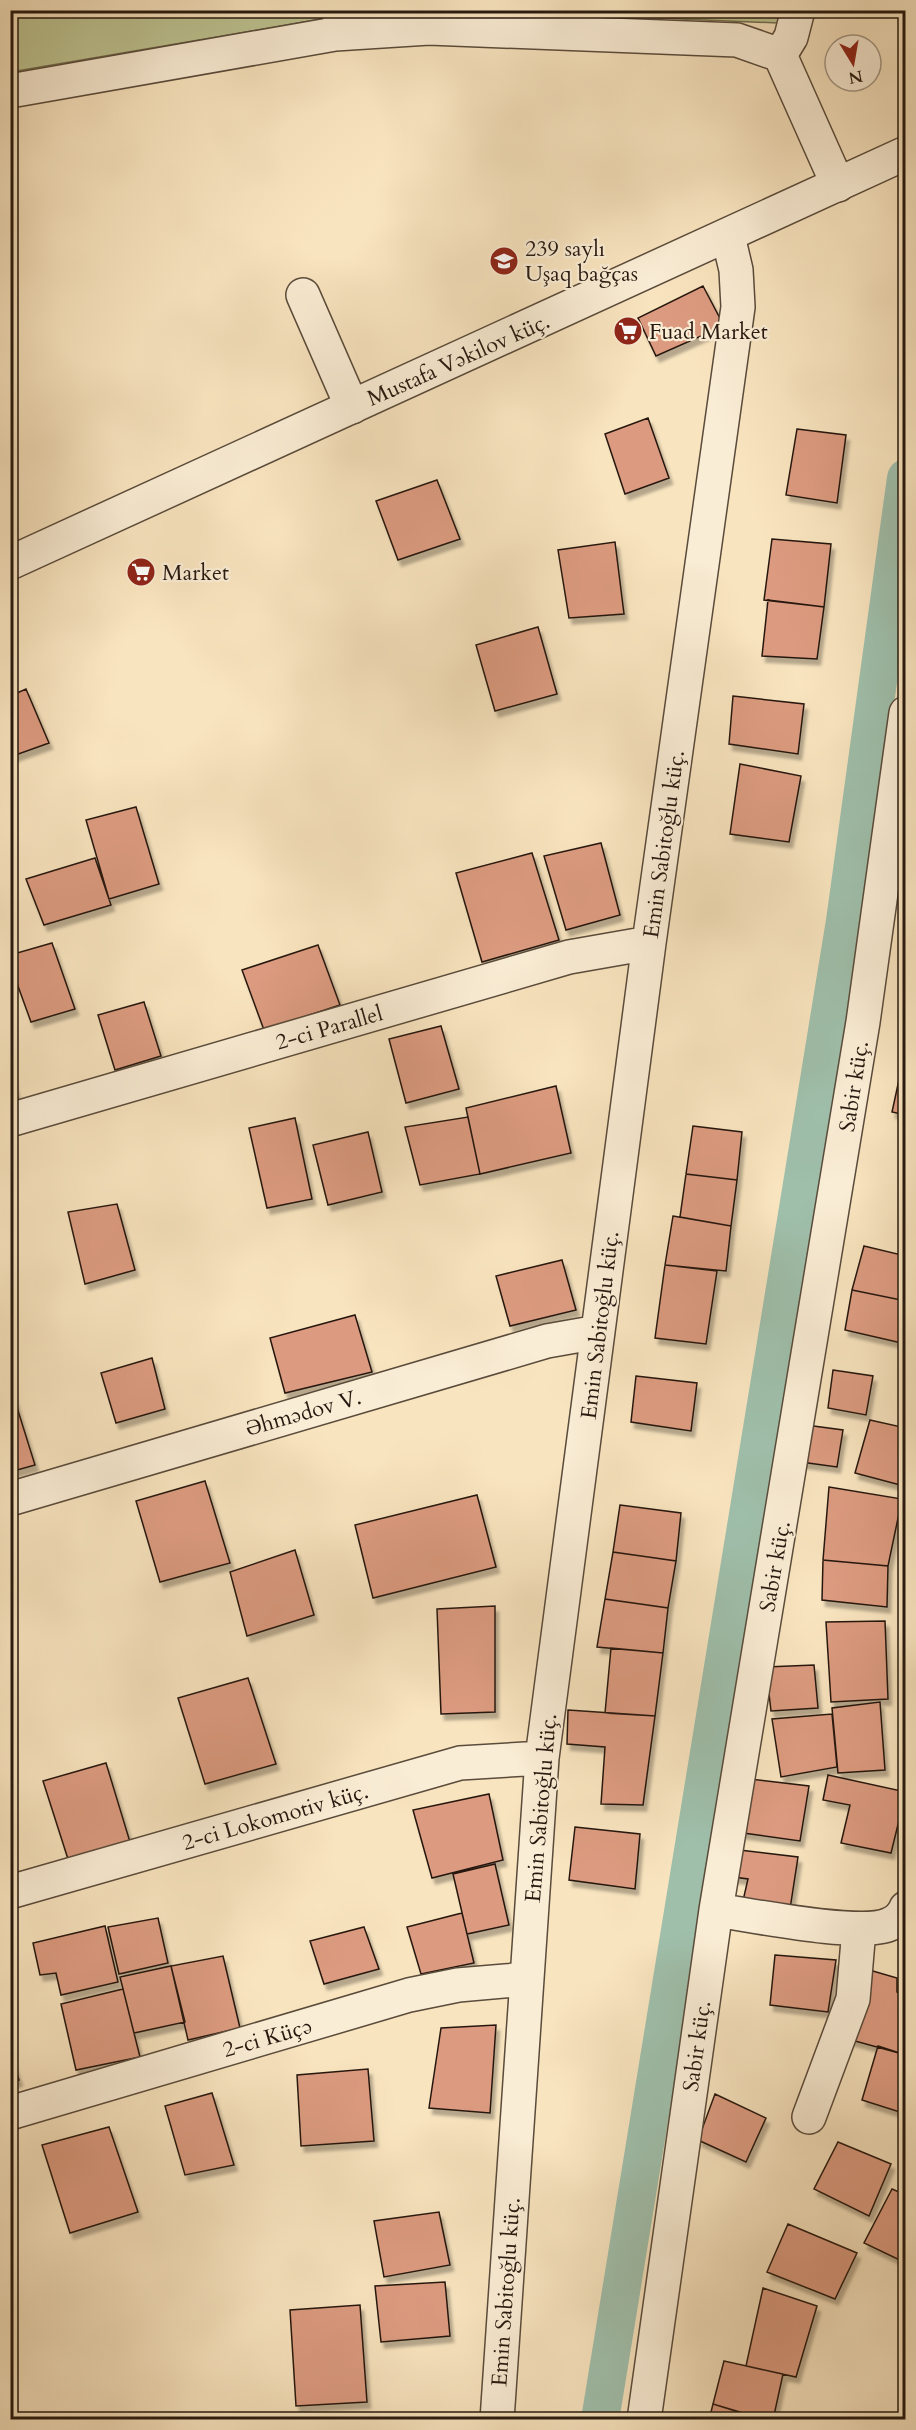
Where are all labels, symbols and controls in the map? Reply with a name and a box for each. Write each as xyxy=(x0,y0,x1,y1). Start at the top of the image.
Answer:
north arrow xyxy=(823,33,883,93)
text: N xyxy=(847,65,865,89)
place label: 239 saylı Uşaq bağças xyxy=(525,234,638,289)
school or university icon: 239 saylı Uşaq bağças xyxy=(488,245,520,277)
street label: Mustafa Vəkilov küç. xyxy=(362,306,554,414)
supermarket icon: Fuad Market xyxy=(612,315,644,347)
place label: Fuad Market xyxy=(649,317,768,347)
supermarket icon: Market xyxy=(125,556,157,588)
place label: Market xyxy=(162,558,229,588)
street label: Emin Sabitoğlu küç. xyxy=(636,748,692,940)
street label: 2-ci Parallel xyxy=(272,998,387,1058)
street label: Sabir küç. xyxy=(832,1038,876,1134)
street label: Emin Sabitoğlu küç. xyxy=(574,1229,626,1421)
street label: Əhmədov V. xyxy=(242,1382,365,1444)
street label: Sabir küç. xyxy=(752,1518,798,1614)
street label: Emin Sabitoğlu küç. xyxy=(518,1712,564,1904)
street label: 2-ci Lokomotiv küç. xyxy=(179,1776,372,1858)
street label: Sabir küç. xyxy=(676,1999,718,2094)
street label: 2-ci Küçə xyxy=(219,2011,315,2065)
street label: Emin Sabitoğlu küç. xyxy=(484,2196,528,2388)

